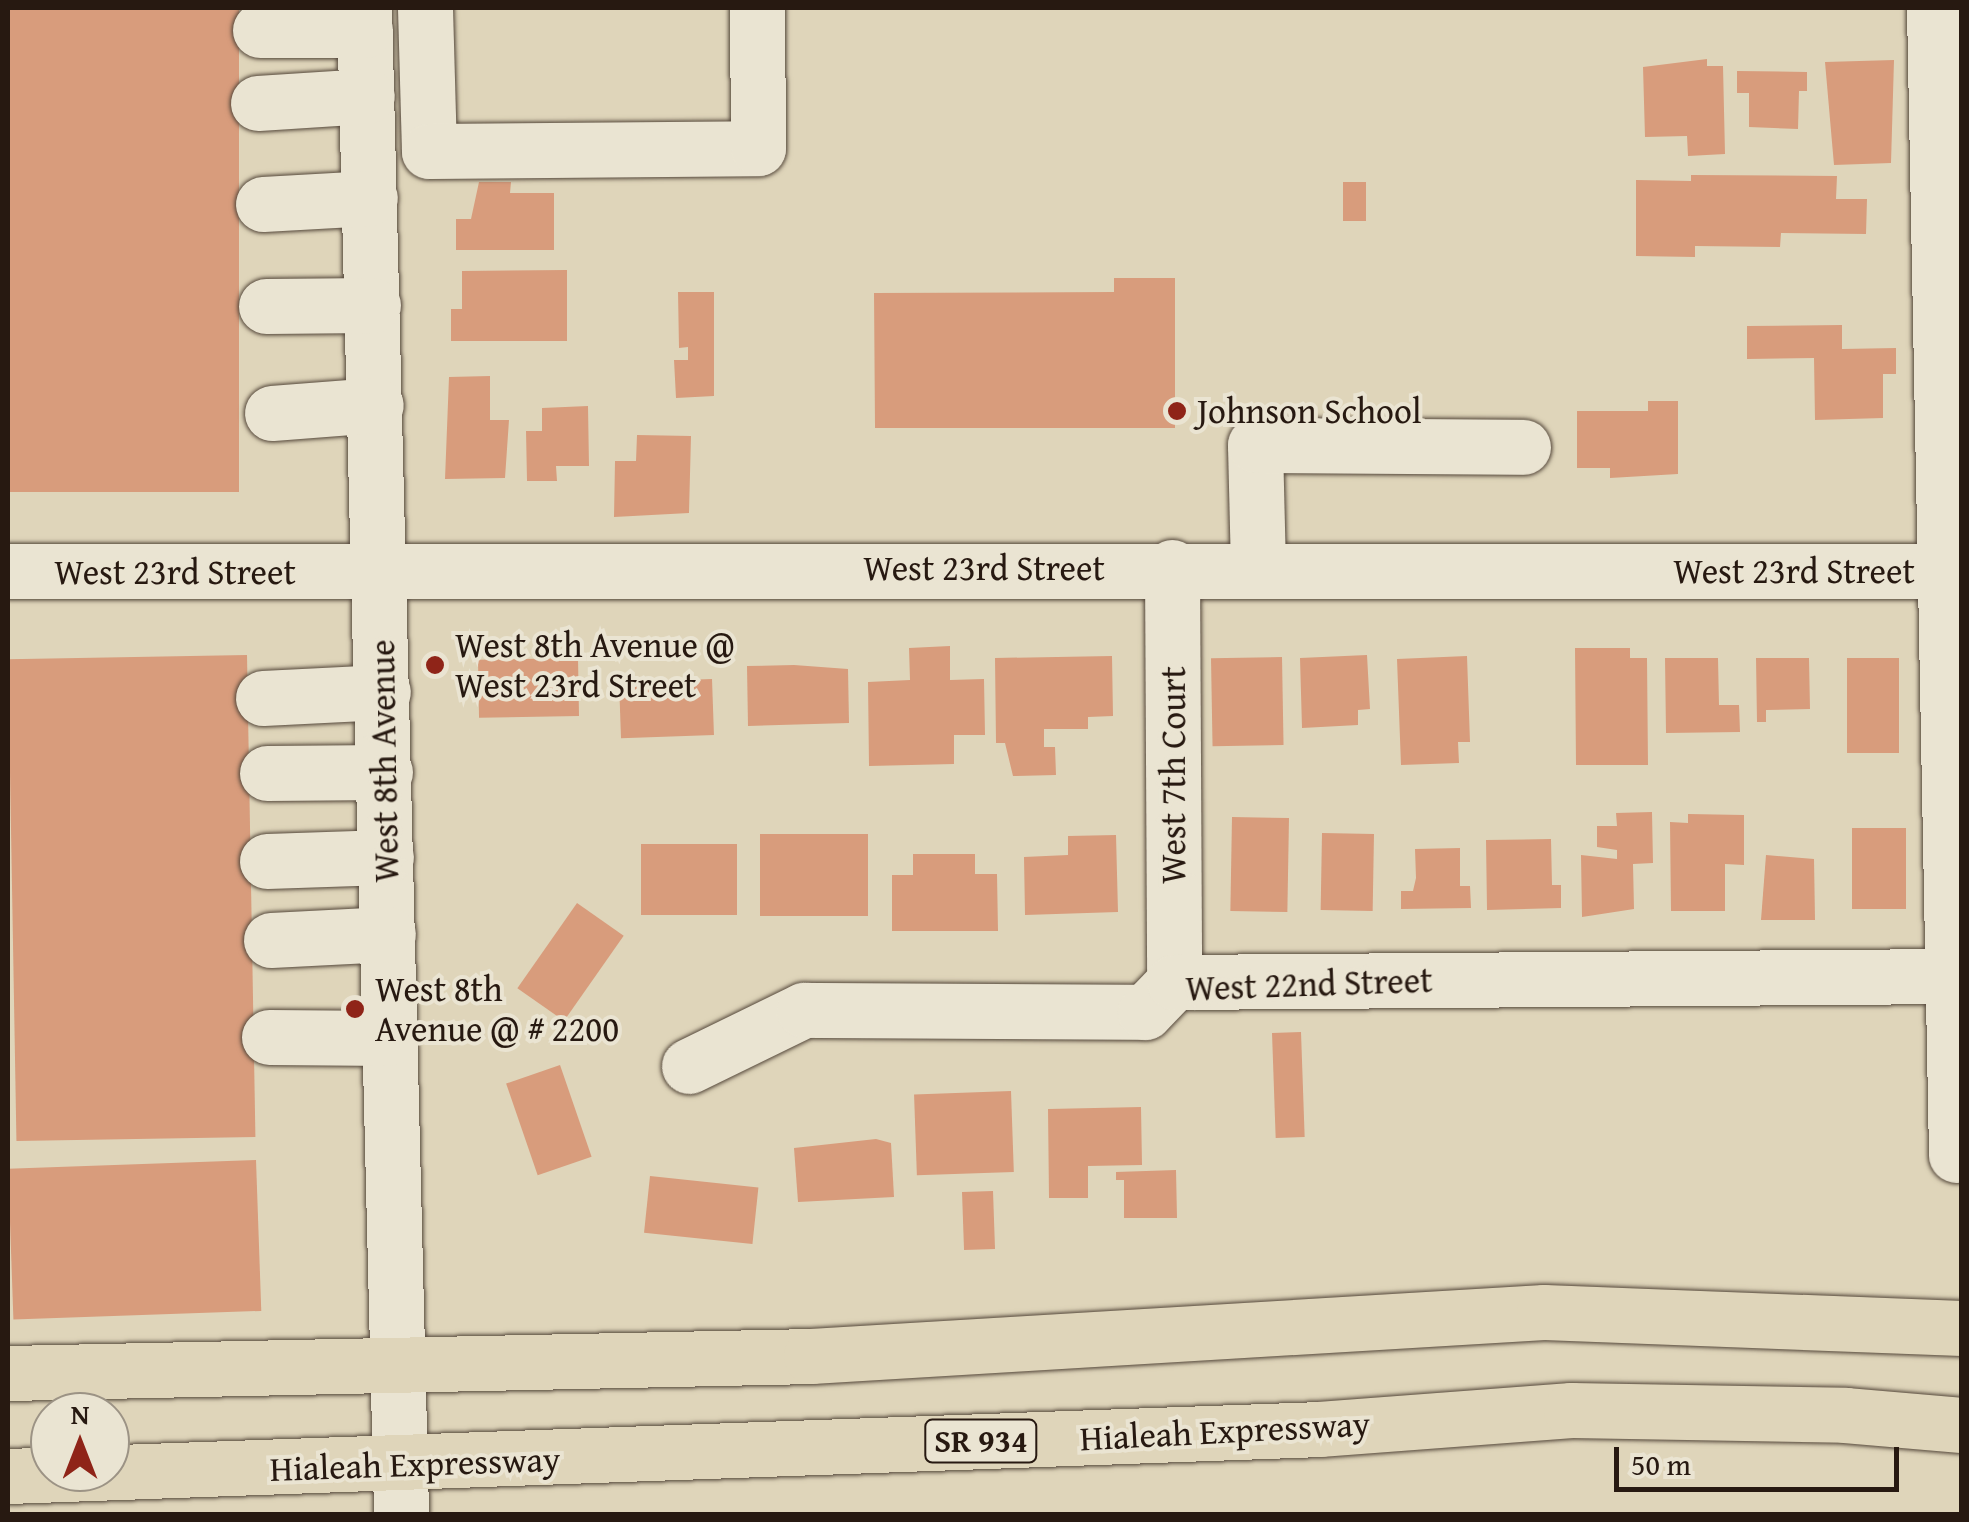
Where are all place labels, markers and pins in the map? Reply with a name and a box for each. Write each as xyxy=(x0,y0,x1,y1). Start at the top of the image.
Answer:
place label: Johnson School xyxy=(1197,390,1422,432)
marker: Johnson School xyxy=(1166,400,1188,422)
place label: West 8th Avenue @ West 23rd Street xyxy=(455,624,735,706)
marker: West 8th Avenue @ West 23rd Street xyxy=(424,654,446,676)
place label: West 8th Avenue @ # 2200 xyxy=(375,968,619,1050)
marker: West 8th Avenue @ # 2200 xyxy=(344,998,366,1020)

